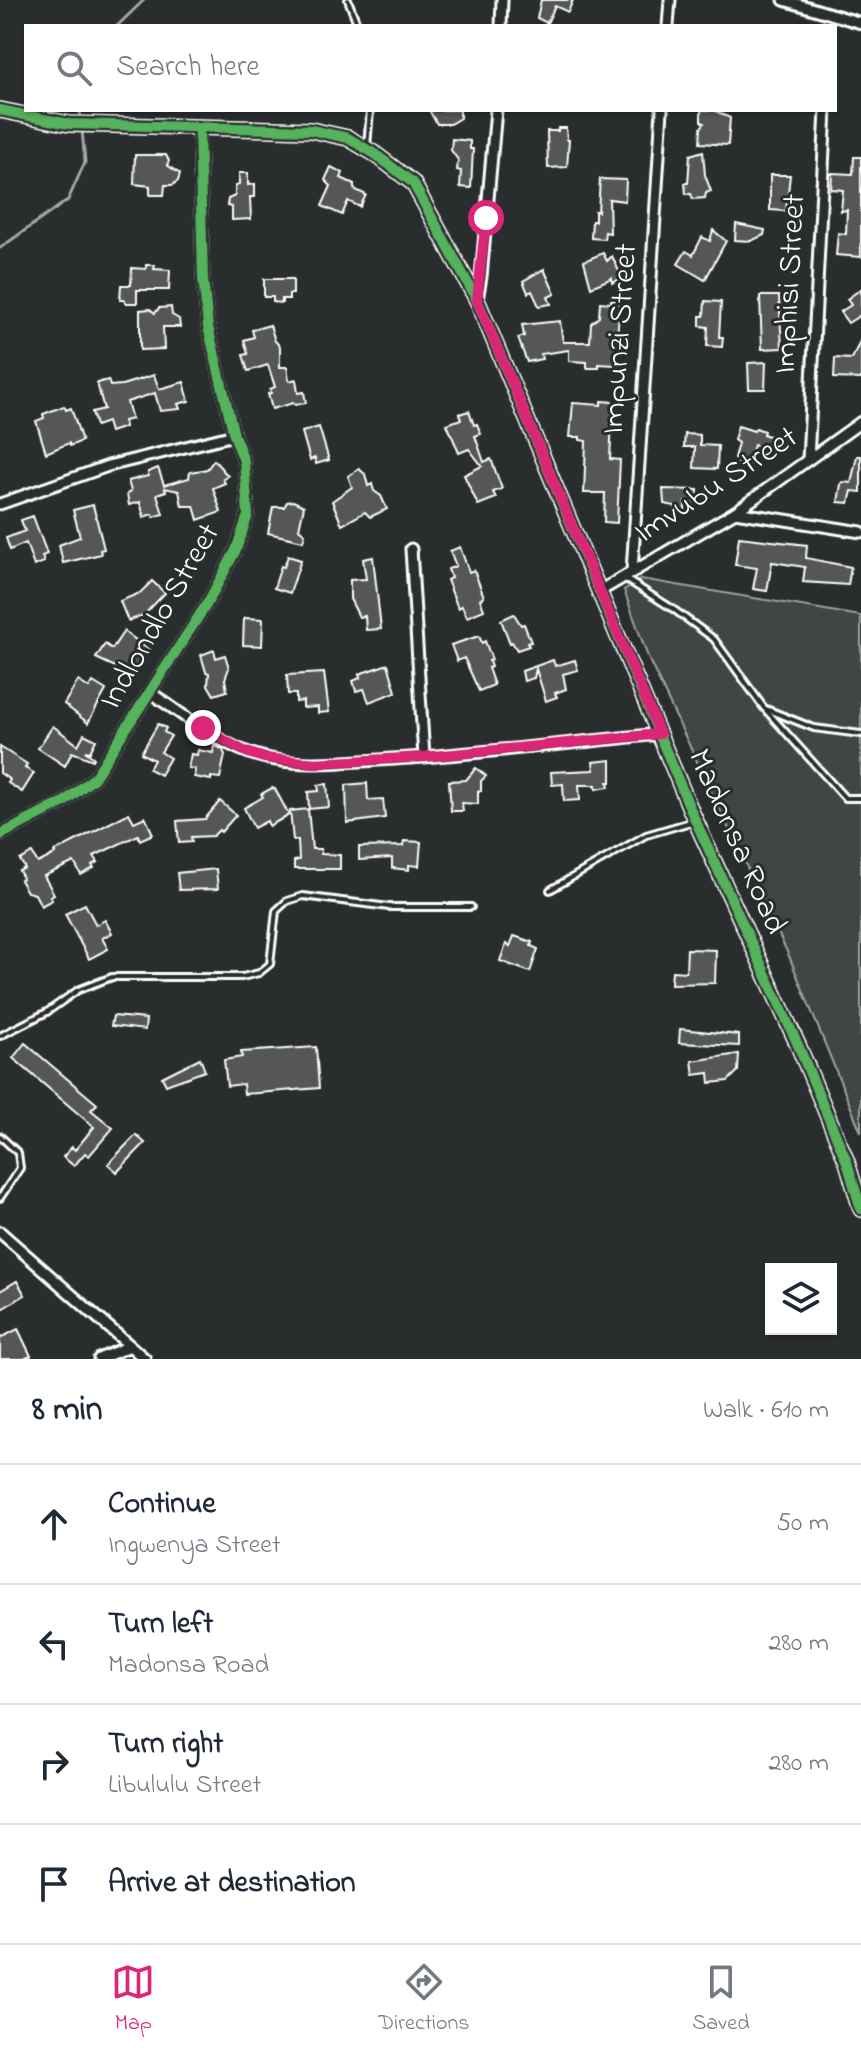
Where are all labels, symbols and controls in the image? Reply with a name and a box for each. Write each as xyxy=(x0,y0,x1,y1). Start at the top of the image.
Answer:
search box xyxy=(24,24,837,112)
icon: search xyxy=(52,46,96,90)
text: Search here xyxy=(116,46,260,90)
street label: Imphisi Street xyxy=(763,192,819,375)
route start xyxy=(468,200,504,236)
street label: Impunzi Street xyxy=(591,242,651,436)
street label: Imvubu Street xyxy=(626,415,808,557)
street label: Indlondlo Street xyxy=(89,515,233,719)
route end xyxy=(185,710,221,746)
street label: Madonsa Road xyxy=(674,742,798,942)
map controls xyxy=(765,1263,837,1335)
button: layers xyxy=(765,1263,837,1335)
text: 8 min xyxy=(32,1386,103,1436)
text: Walk · 610 m xyxy=(703,1392,829,1430)
text: Continue xyxy=(108,1483,216,1527)
icon: ahead xyxy=(32,1502,76,1546)
text: 50 m xyxy=(776,1505,829,1543)
text: Ingwenya Street xyxy=(108,1527,281,1565)
text: Turn left xyxy=(108,1603,213,1647)
icon: left xyxy=(32,1622,76,1666)
text: 280 m xyxy=(768,1625,829,1663)
text: Madonsa Road xyxy=(108,1647,269,1685)
text: Turn right xyxy=(108,1723,223,1767)
icon: right xyxy=(32,1742,76,1786)
text: 280 m xyxy=(768,1745,829,1783)
text: Libululu Street xyxy=(108,1767,261,1805)
icon: arrive xyxy=(32,1862,76,1906)
text: Arrive at destination xyxy=(108,1862,356,1906)
tab: Map xyxy=(111,1960,155,2040)
tab: Directions xyxy=(378,1960,469,2040)
tab: Saved xyxy=(692,1960,750,2040)

